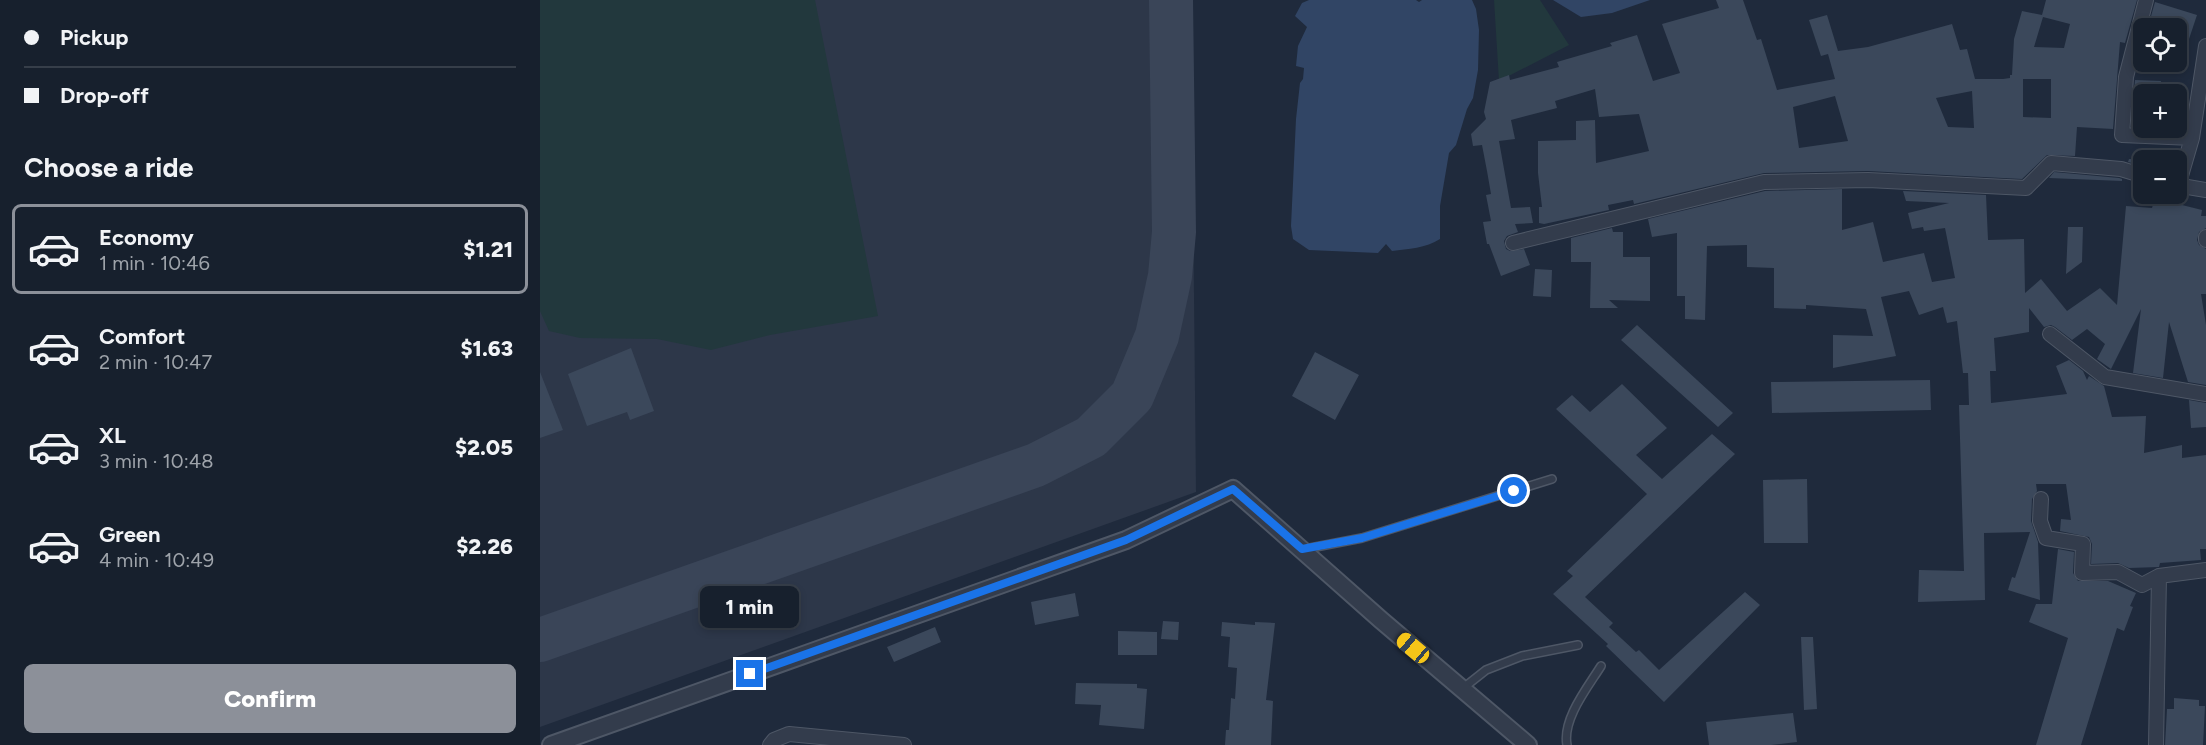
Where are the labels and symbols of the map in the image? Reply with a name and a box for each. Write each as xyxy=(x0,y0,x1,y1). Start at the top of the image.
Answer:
route start xyxy=(1500,477,1527,504)
callout: 1 min xyxy=(700,587,800,629)
car xyxy=(1393,630,1433,666)
route end xyxy=(736,660,763,687)

